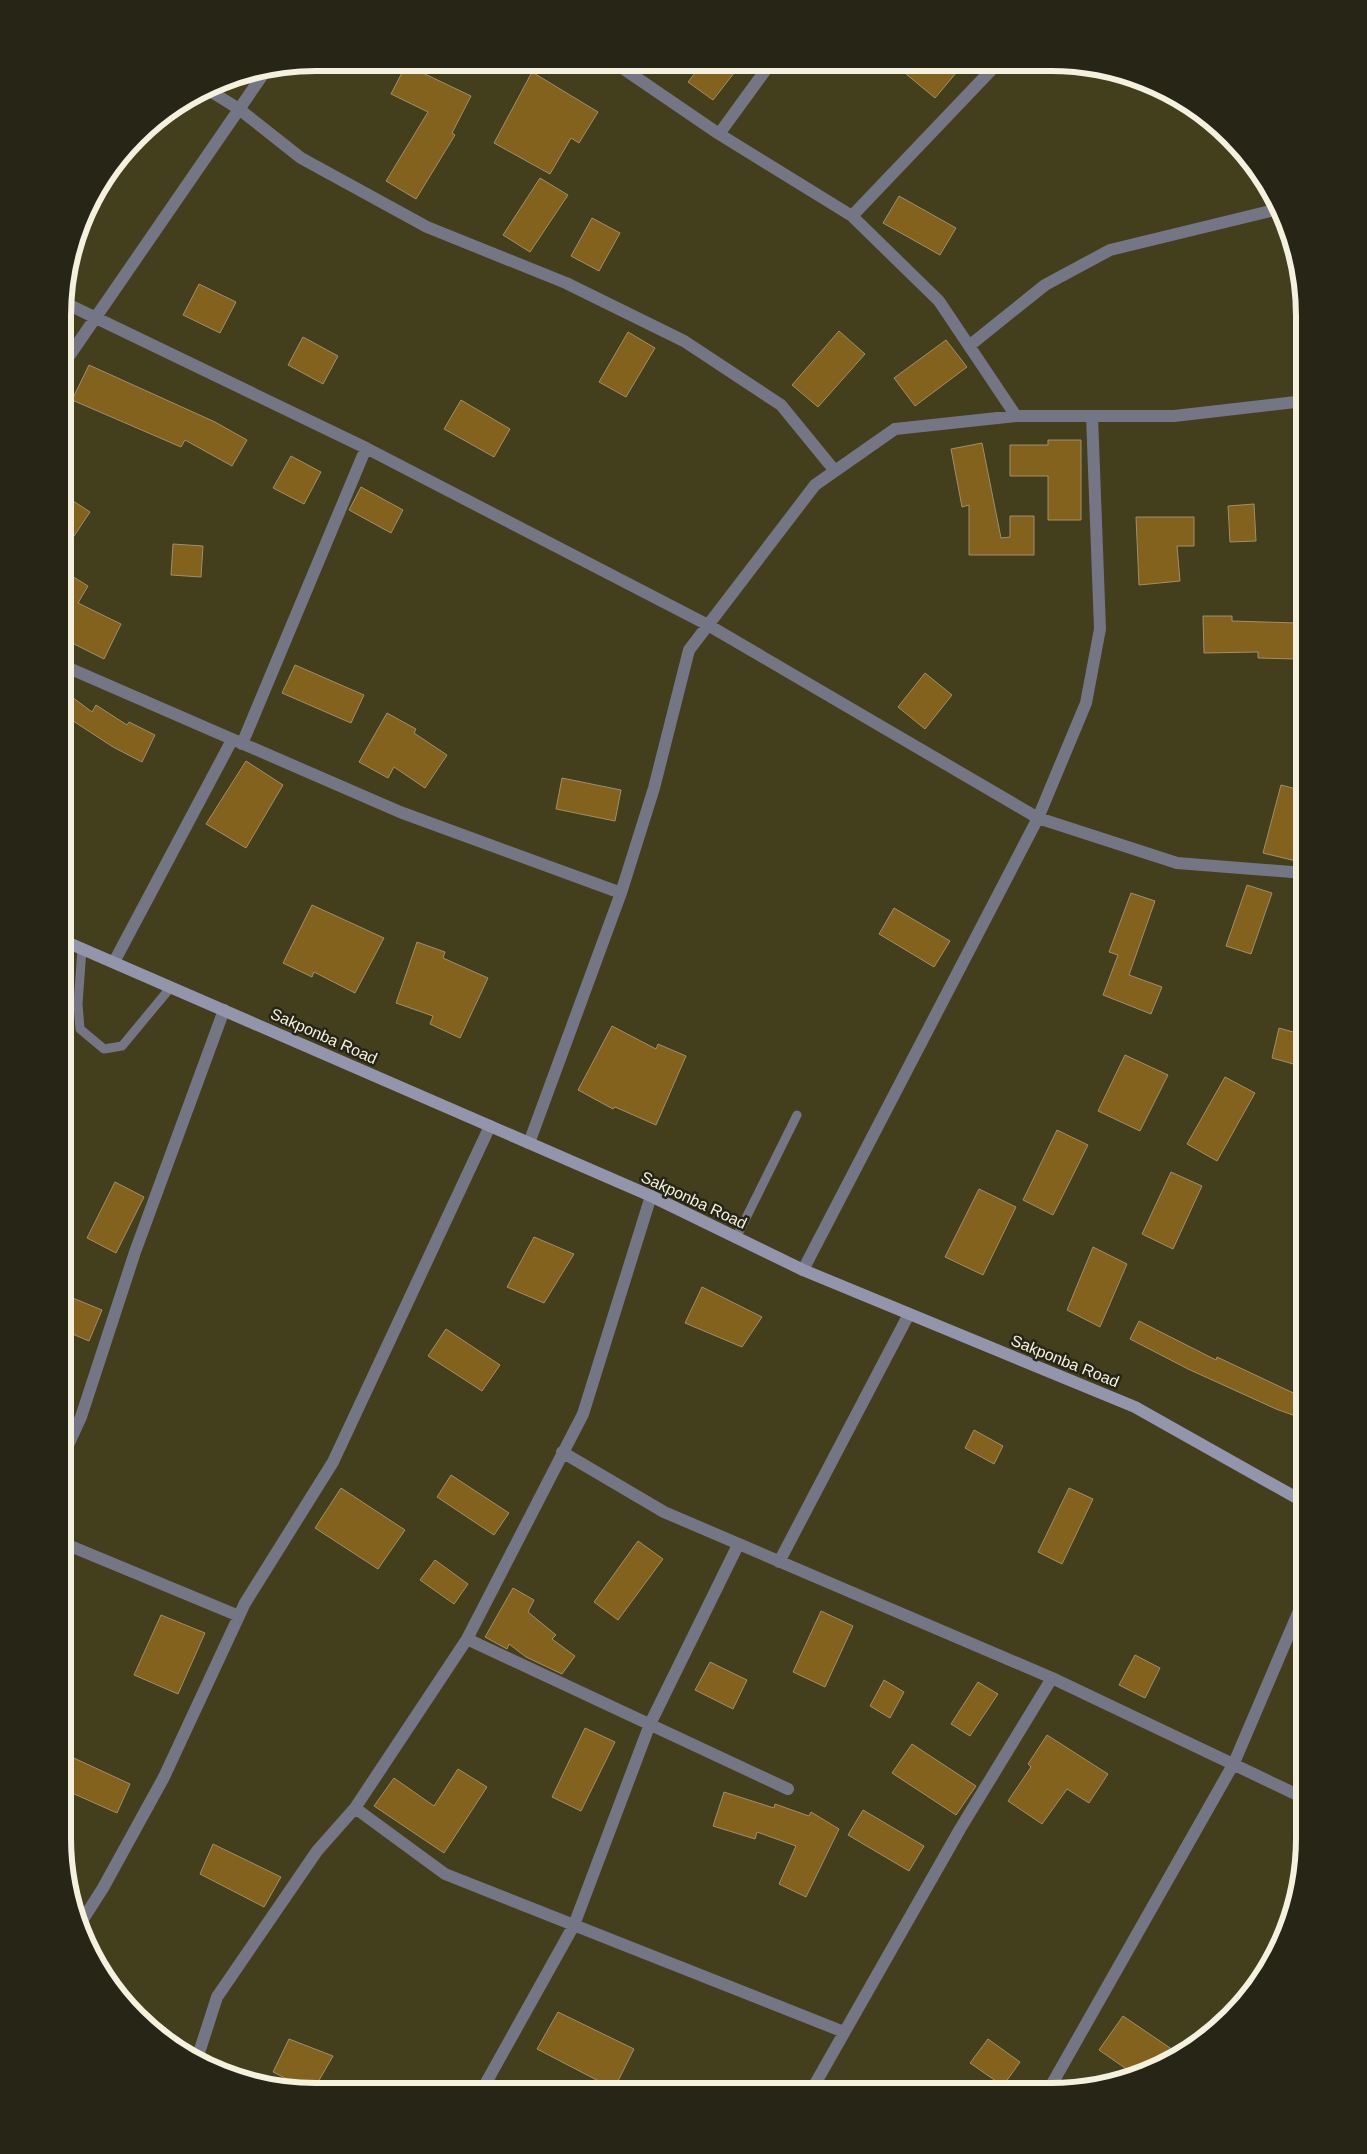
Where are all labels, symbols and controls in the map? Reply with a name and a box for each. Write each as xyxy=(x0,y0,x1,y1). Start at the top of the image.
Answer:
street label: Sakponba Road xyxy=(268,1005,380,1067)
street label: Sakponba Road xyxy=(638,1168,750,1232)
street label: Sakponba Road xyxy=(1009,1332,1121,1390)

